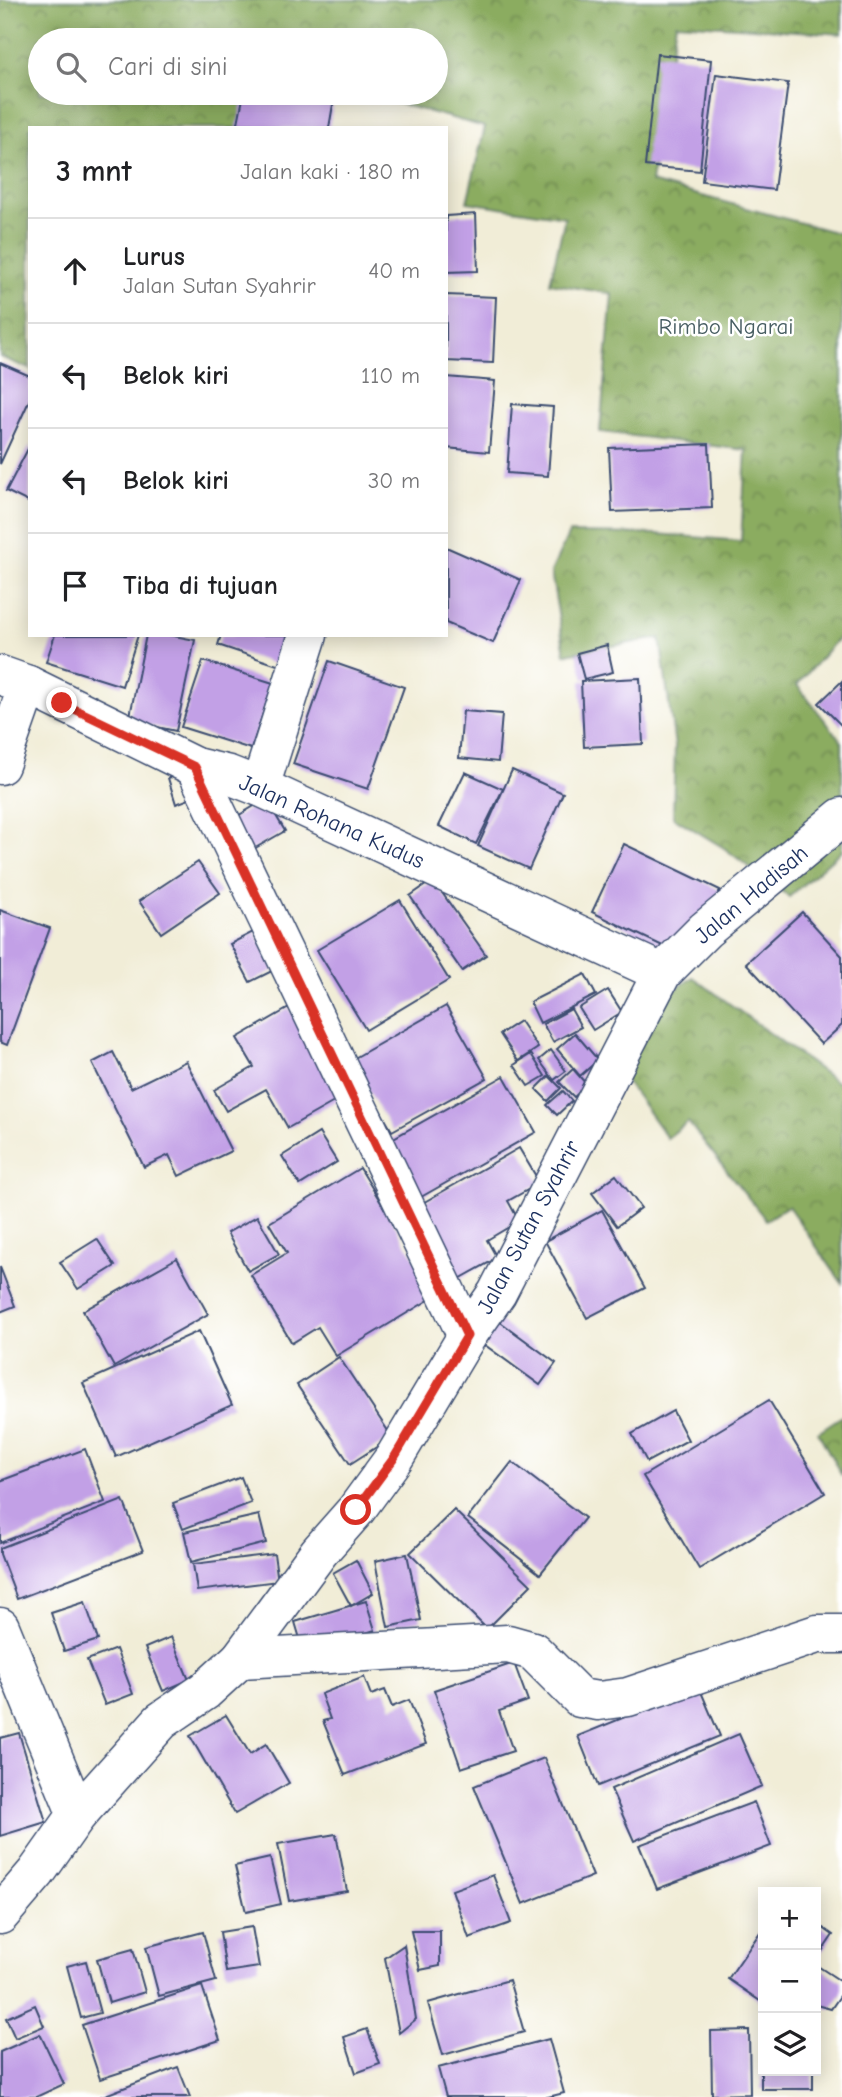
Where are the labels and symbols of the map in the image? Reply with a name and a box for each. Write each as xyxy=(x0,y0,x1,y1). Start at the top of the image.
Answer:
park label: Rimbo Ngarai xyxy=(658,313,794,340)
route end xyxy=(46,687,77,718)
street label: Jalan Rohana Kudus xyxy=(235,768,429,874)
street label: Jalan Hadisah xyxy=(689,839,813,949)
street label: Jalan Sutan Syahrir xyxy=(471,1135,586,1319)
route start xyxy=(340,1494,371,1525)

